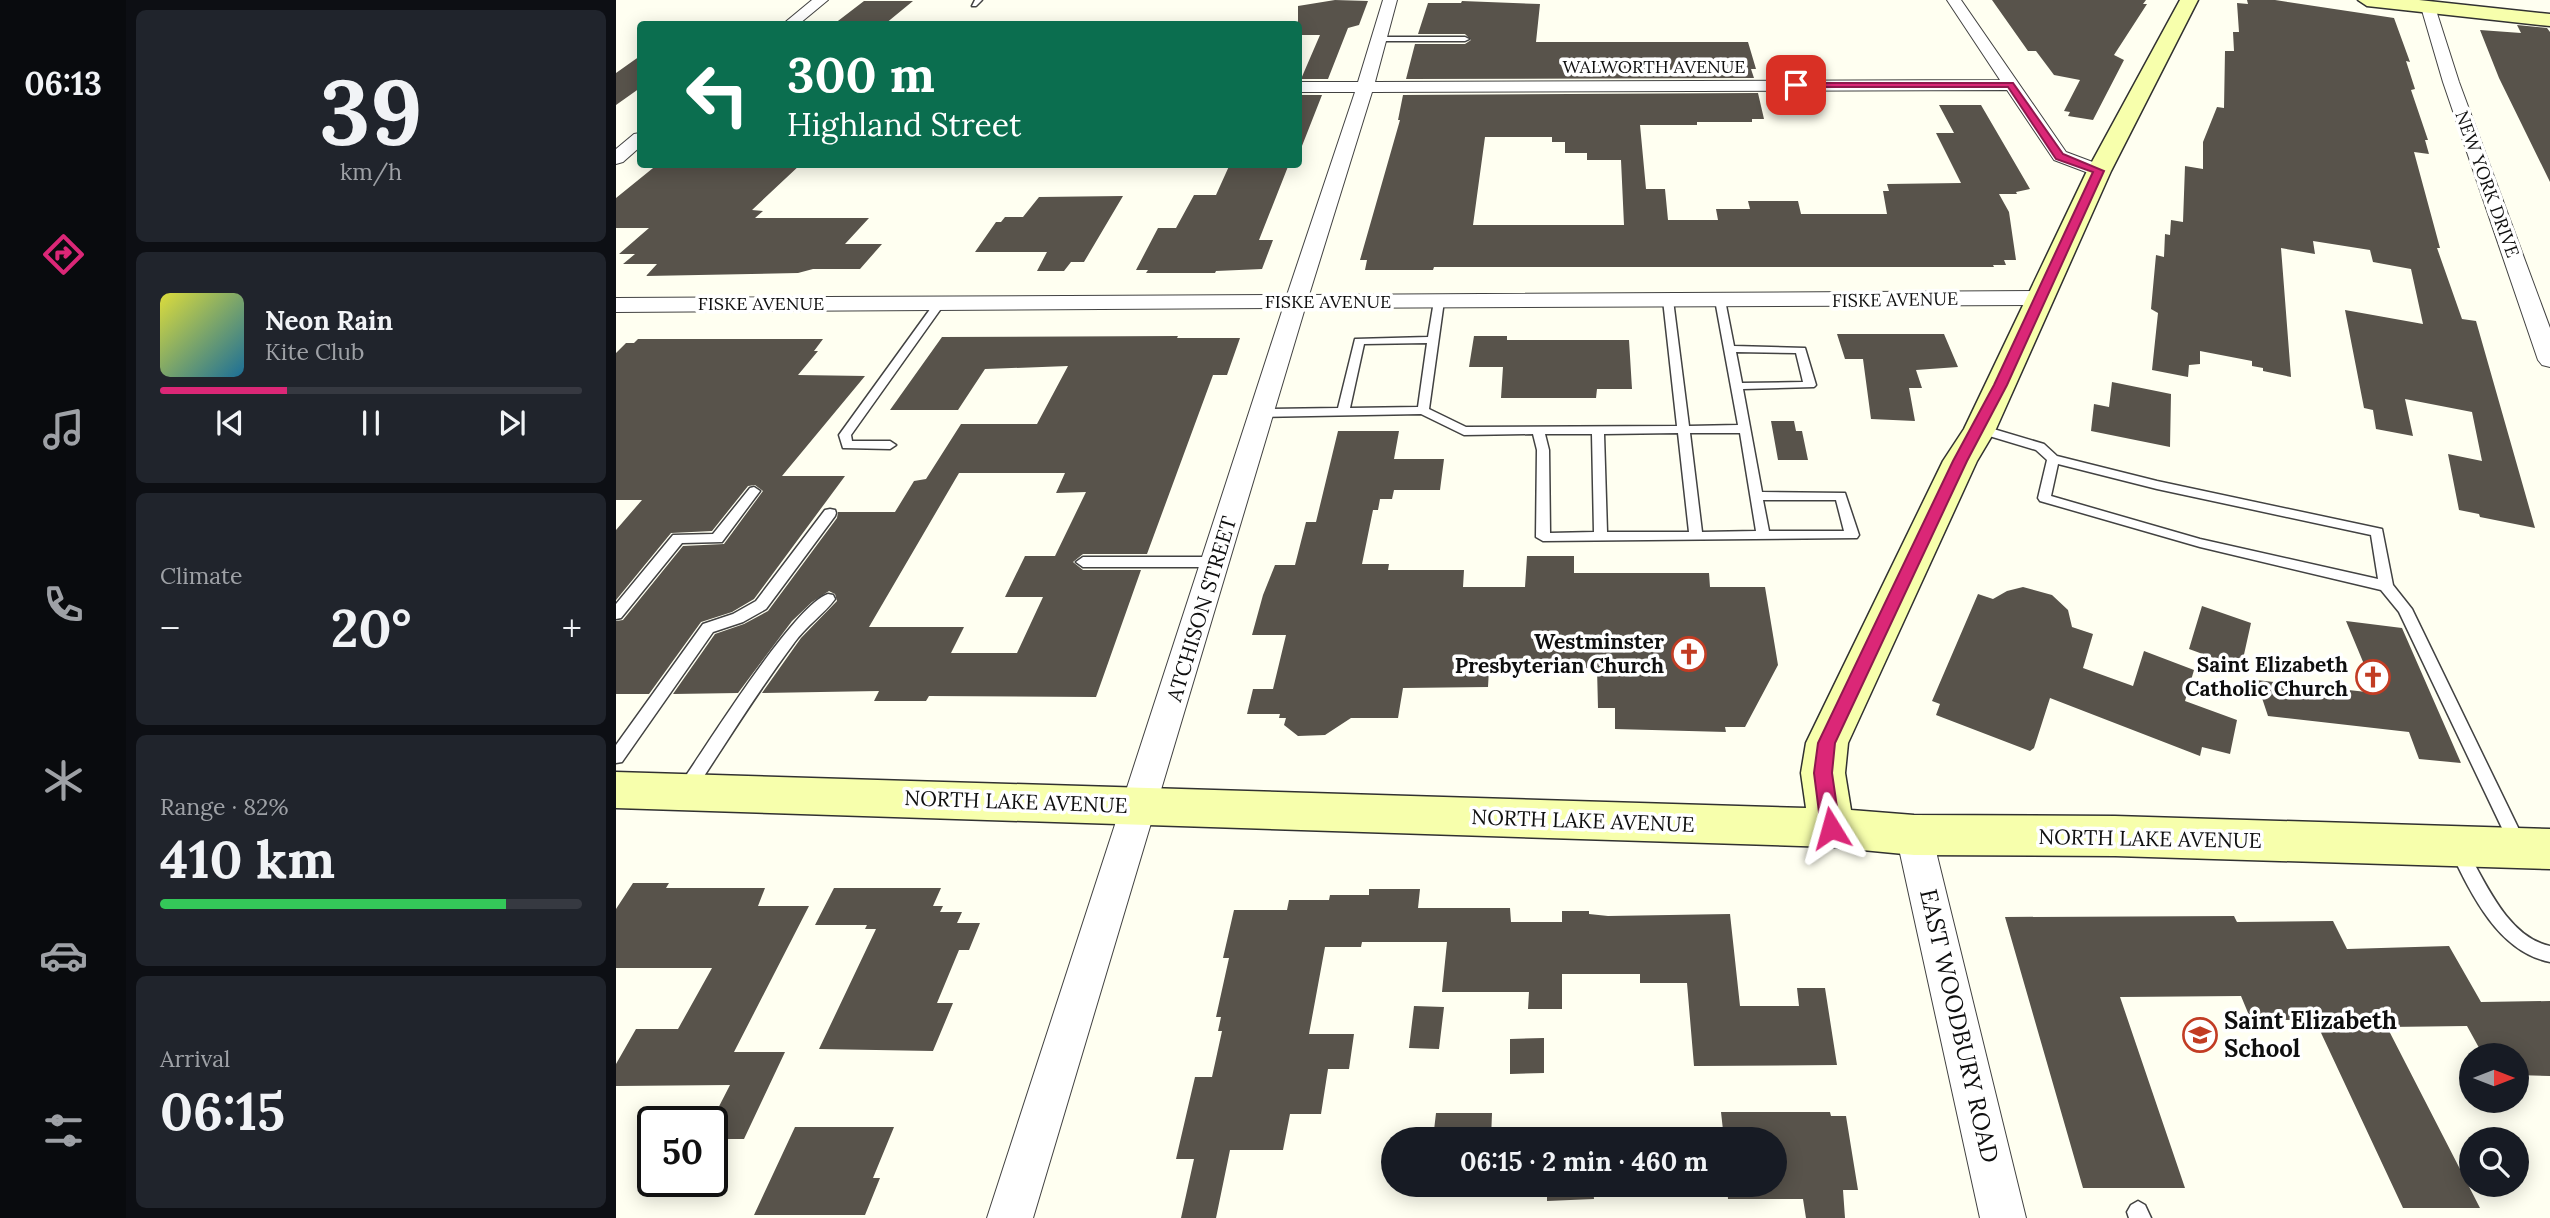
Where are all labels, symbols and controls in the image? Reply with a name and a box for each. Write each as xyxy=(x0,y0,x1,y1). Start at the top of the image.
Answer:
text: 300 m xyxy=(787,43,935,105)
icon: left xyxy=(672,49,763,140)
text: 39 xyxy=(319,53,423,170)
street label: WALWORTH AVENUE xyxy=(1562,55,1746,78)
pin xyxy=(1766,55,1826,115)
text: 06:13 xyxy=(24,63,102,104)
icon: arrive xyxy=(1777,66,1815,104)
text: Highland Street xyxy=(787,104,1021,145)
street label: NEW YORK DRIVE xyxy=(2450,107,2525,260)
text: km/h xyxy=(340,157,402,186)
icon: directions xyxy=(39,230,88,279)
street label: FISKE AVENUE xyxy=(1832,287,1958,312)
street label: FISKE AVENUE xyxy=(1265,290,1391,313)
street label: FISKE AVENUE xyxy=(698,292,824,315)
text: Neon Rain xyxy=(265,304,393,337)
text: Kite Club xyxy=(265,337,364,366)
icon: previous xyxy=(211,404,249,442)
icon: pause xyxy=(352,404,390,442)
icon: next xyxy=(493,404,531,442)
icon: music xyxy=(39,405,88,454)
street label: ATCHISON STREET xyxy=(1160,513,1243,706)
text: Climate xyxy=(160,561,242,590)
icon: phone xyxy=(39,580,88,629)
text: 20° xyxy=(331,595,411,661)
text: − xyxy=(160,604,180,652)
text: + xyxy=(562,604,582,652)
place label: Westminster Presbyterian Church xyxy=(1455,628,1664,679)
church icon: Westminster Presbyterian Church xyxy=(1670,635,1708,673)
place label: Saint Elizabeth Catholic Church xyxy=(2185,651,2348,702)
church icon: Saint Elizabeth Catholic Church xyxy=(2354,658,2392,696)
icon: climate xyxy=(39,756,88,805)
street label: NORTH LAKE AVENUE xyxy=(904,784,1128,819)
position arrow xyxy=(1794,791,1868,865)
text: Range · 82% xyxy=(160,792,288,821)
street label: NORTH LAKE AVENUE xyxy=(1471,803,1695,838)
street label: NORTH LAKE AVENUE xyxy=(2038,823,2262,854)
text: 410 km xyxy=(160,826,335,892)
street label: EAST WOODBURY ROAD xyxy=(1913,886,2006,1166)
icon: car xyxy=(39,931,88,980)
place label: Saint Elizabeth School xyxy=(2224,1005,2397,1064)
school or university icon: Saint Elizabeth School xyxy=(2181,1016,2219,1054)
north arrow xyxy=(2459,1043,2529,1113)
map controls xyxy=(2459,1043,2529,1197)
text: Arrival xyxy=(160,1044,230,1073)
text: 06:15 xyxy=(160,1078,285,1144)
icon: filters xyxy=(39,1106,88,1155)
speed limit sign: 50 xyxy=(637,1106,728,1197)
button: search xyxy=(2459,1127,2529,1197)
text: 06:15 · 2 min · 460 m xyxy=(1460,1145,1708,1178)

